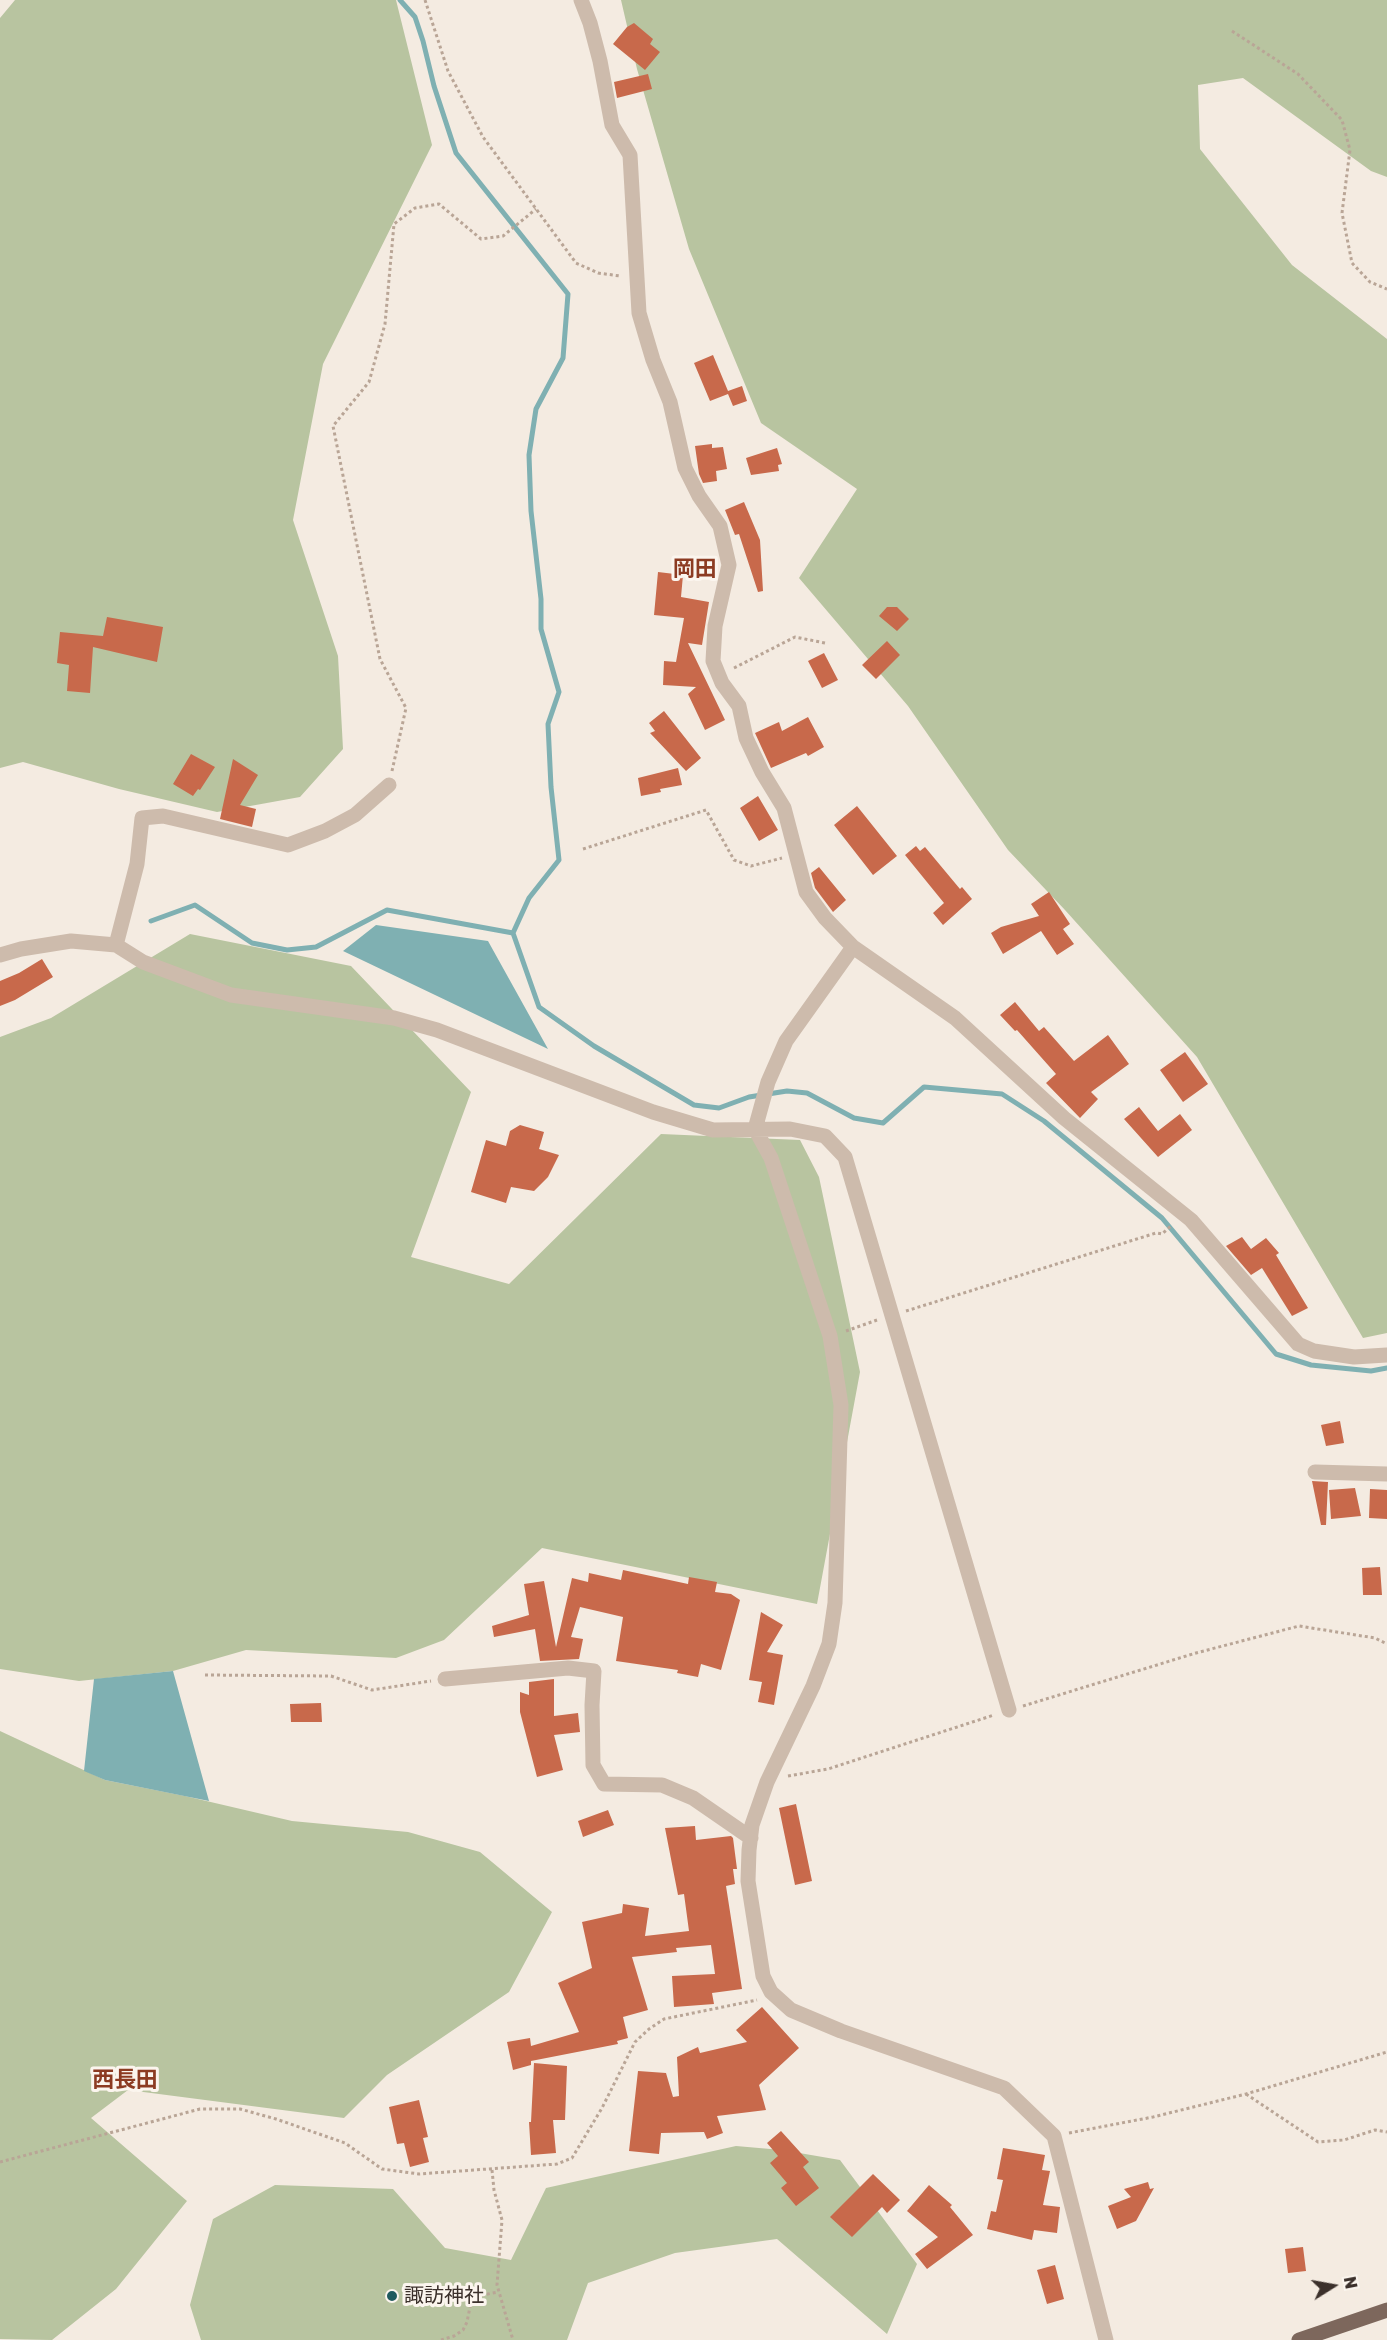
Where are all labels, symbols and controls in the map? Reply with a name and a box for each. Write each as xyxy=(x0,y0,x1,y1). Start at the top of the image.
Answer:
district label: 岡田 xyxy=(673,556,717,582)
district label: 西長田 xyxy=(92,2067,158,2093)
north arrow xyxy=(1303,2256,1363,2316)
text: N xyxy=(1340,2275,1362,2290)
place label: 諏訪神社 xyxy=(404,2284,484,2308)
marker: 諏訪神社 xyxy=(385,2289,399,2303)

